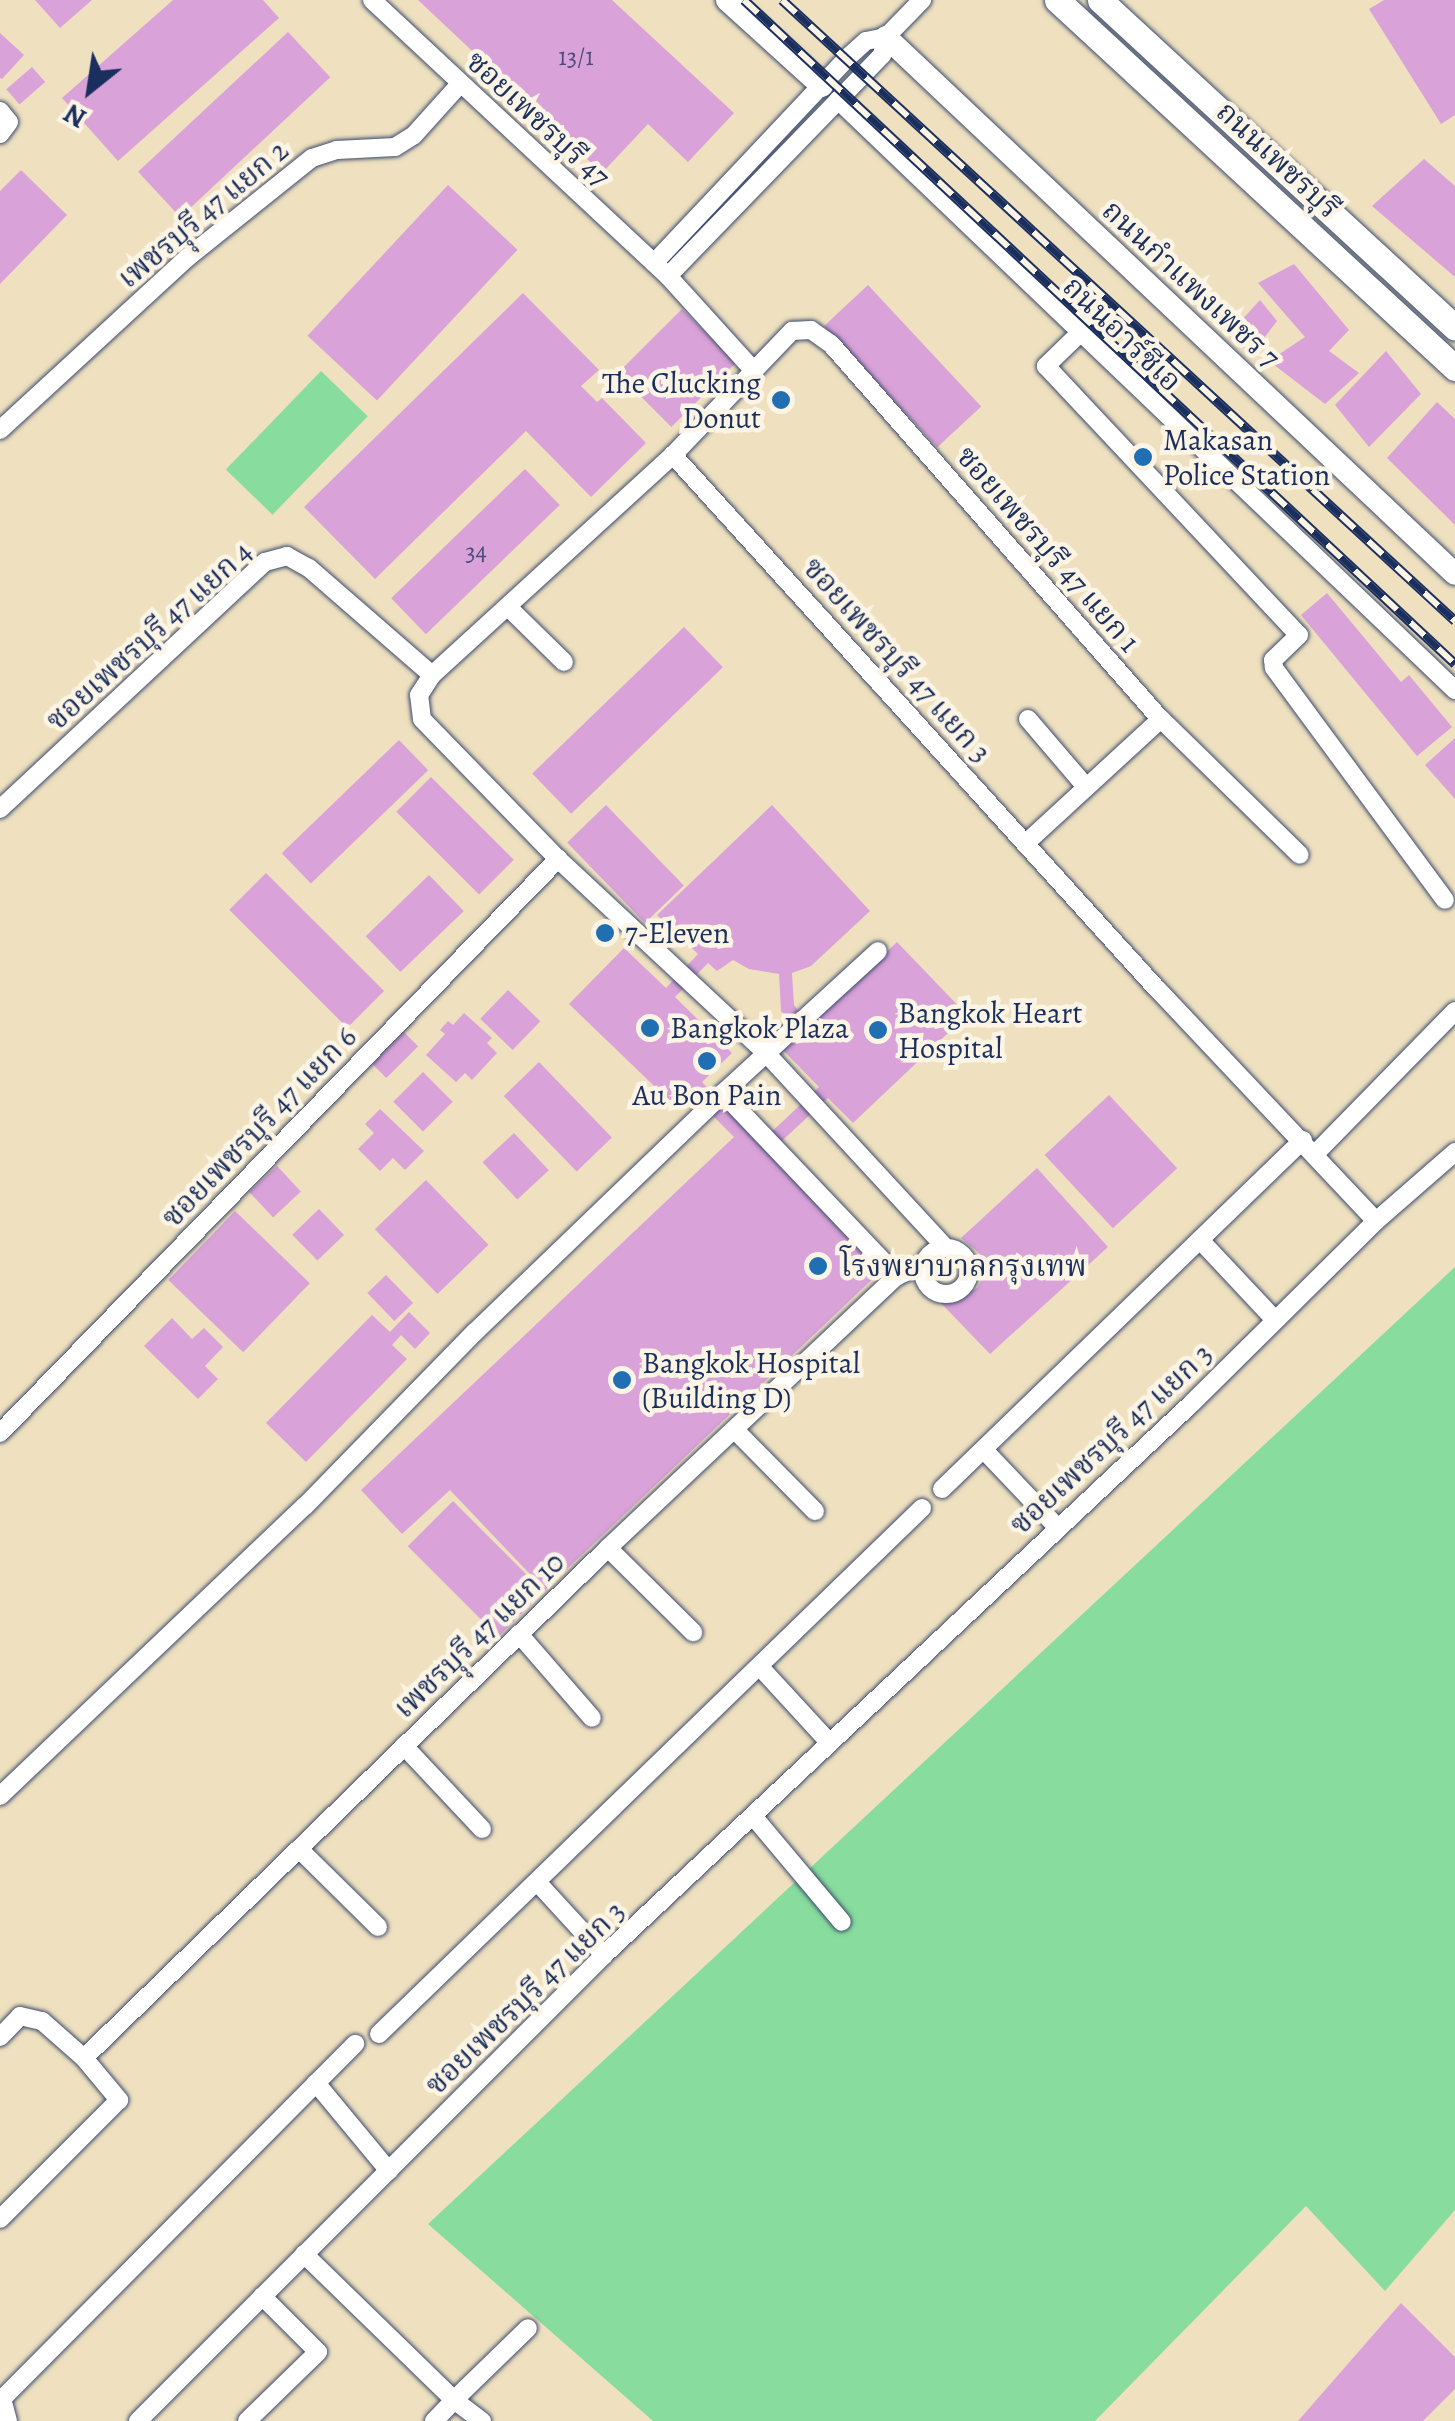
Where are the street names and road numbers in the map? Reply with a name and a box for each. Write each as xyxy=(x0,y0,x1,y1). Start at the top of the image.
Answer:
street label: ซอยเพชรบุรี 47 xyxy=(459,43,617,195)
street label: ถนนเพชรบุรี xyxy=(1209,94,1347,226)
street label: เพชรบุุรี 47 แยก 2 xyxy=(110,132,296,296)
street label: ถนนกำแพงเพชร 7 xyxy=(1095,192,1287,376)
street label: ถนนอาร์ซีเอ xyxy=(1055,269,1189,399)
street label: ซอยเพชรบุรี 47 แยก 1 xyxy=(949,439,1147,659)
street label: ซอยเพชรบุรี 47 แยก 4 xyxy=(39,534,259,738)
street label: ซอยเพชรบุรี 47 แยก 3 xyxy=(795,550,999,770)
street label: ซอยเพชรบุรี 47 แยก 6 xyxy=(154,1019,364,1235)
street label: ซอยเพชรบุรี 47 แยก 3 xyxy=(1002,1336,1220,1542)
street label: เพชรบุุรี 47 แยก 10 xyxy=(386,1544,572,1726)
street label: ซอยเพชรบุรี 47 แยก 3 xyxy=(418,1893,632,2103)

